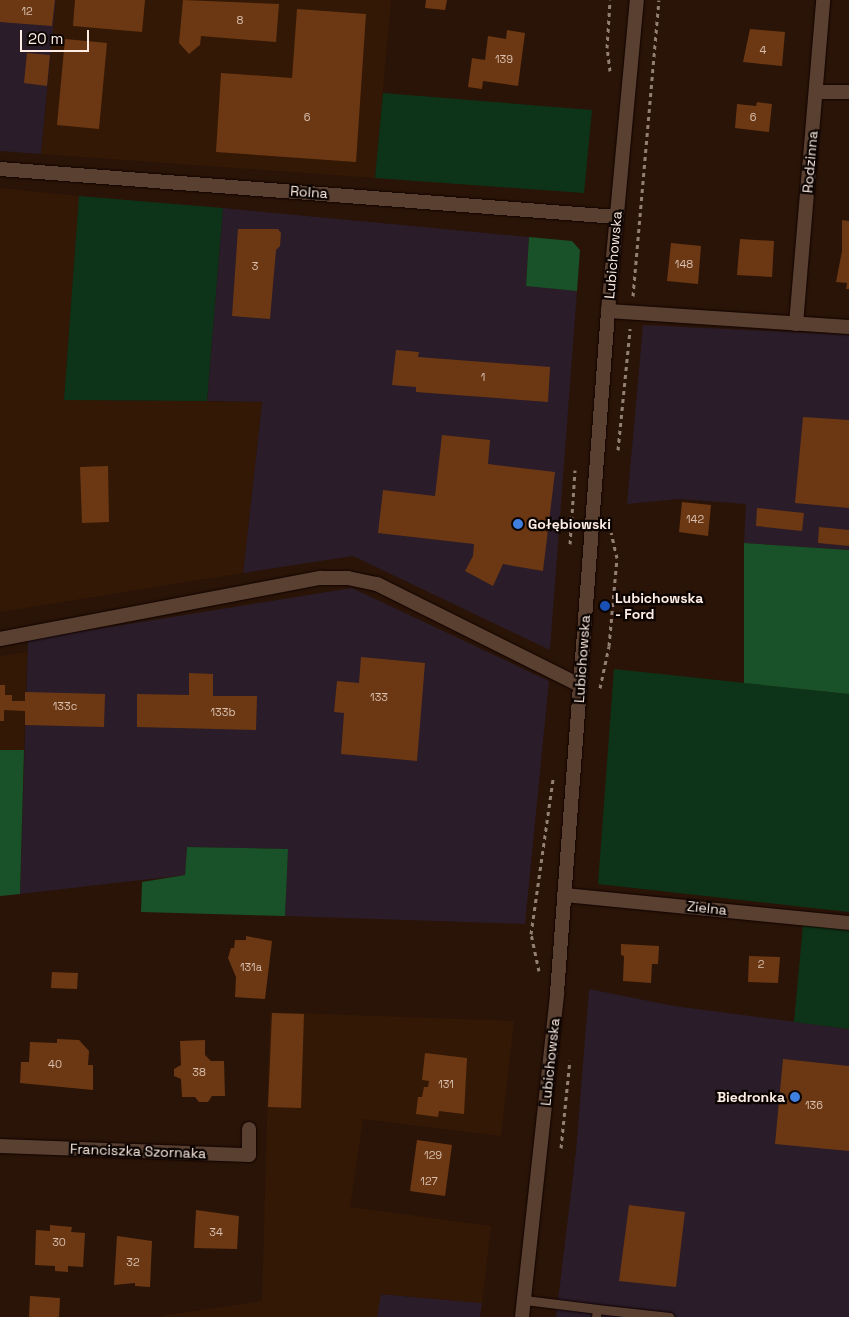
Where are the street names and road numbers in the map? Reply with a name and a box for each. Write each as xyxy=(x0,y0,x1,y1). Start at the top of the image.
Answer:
street label: Rodzinna xyxy=(799,130,821,194)
street label: Rolna xyxy=(290,182,328,202)
street label: Lubichowska xyxy=(601,210,625,300)
street label: Lubichowska xyxy=(571,615,593,703)
street label: Zielna xyxy=(686,898,728,918)
street label: Lubichowska xyxy=(537,1017,563,1107)
street label: Franciszka Szornaka xyxy=(70,1140,206,1162)

